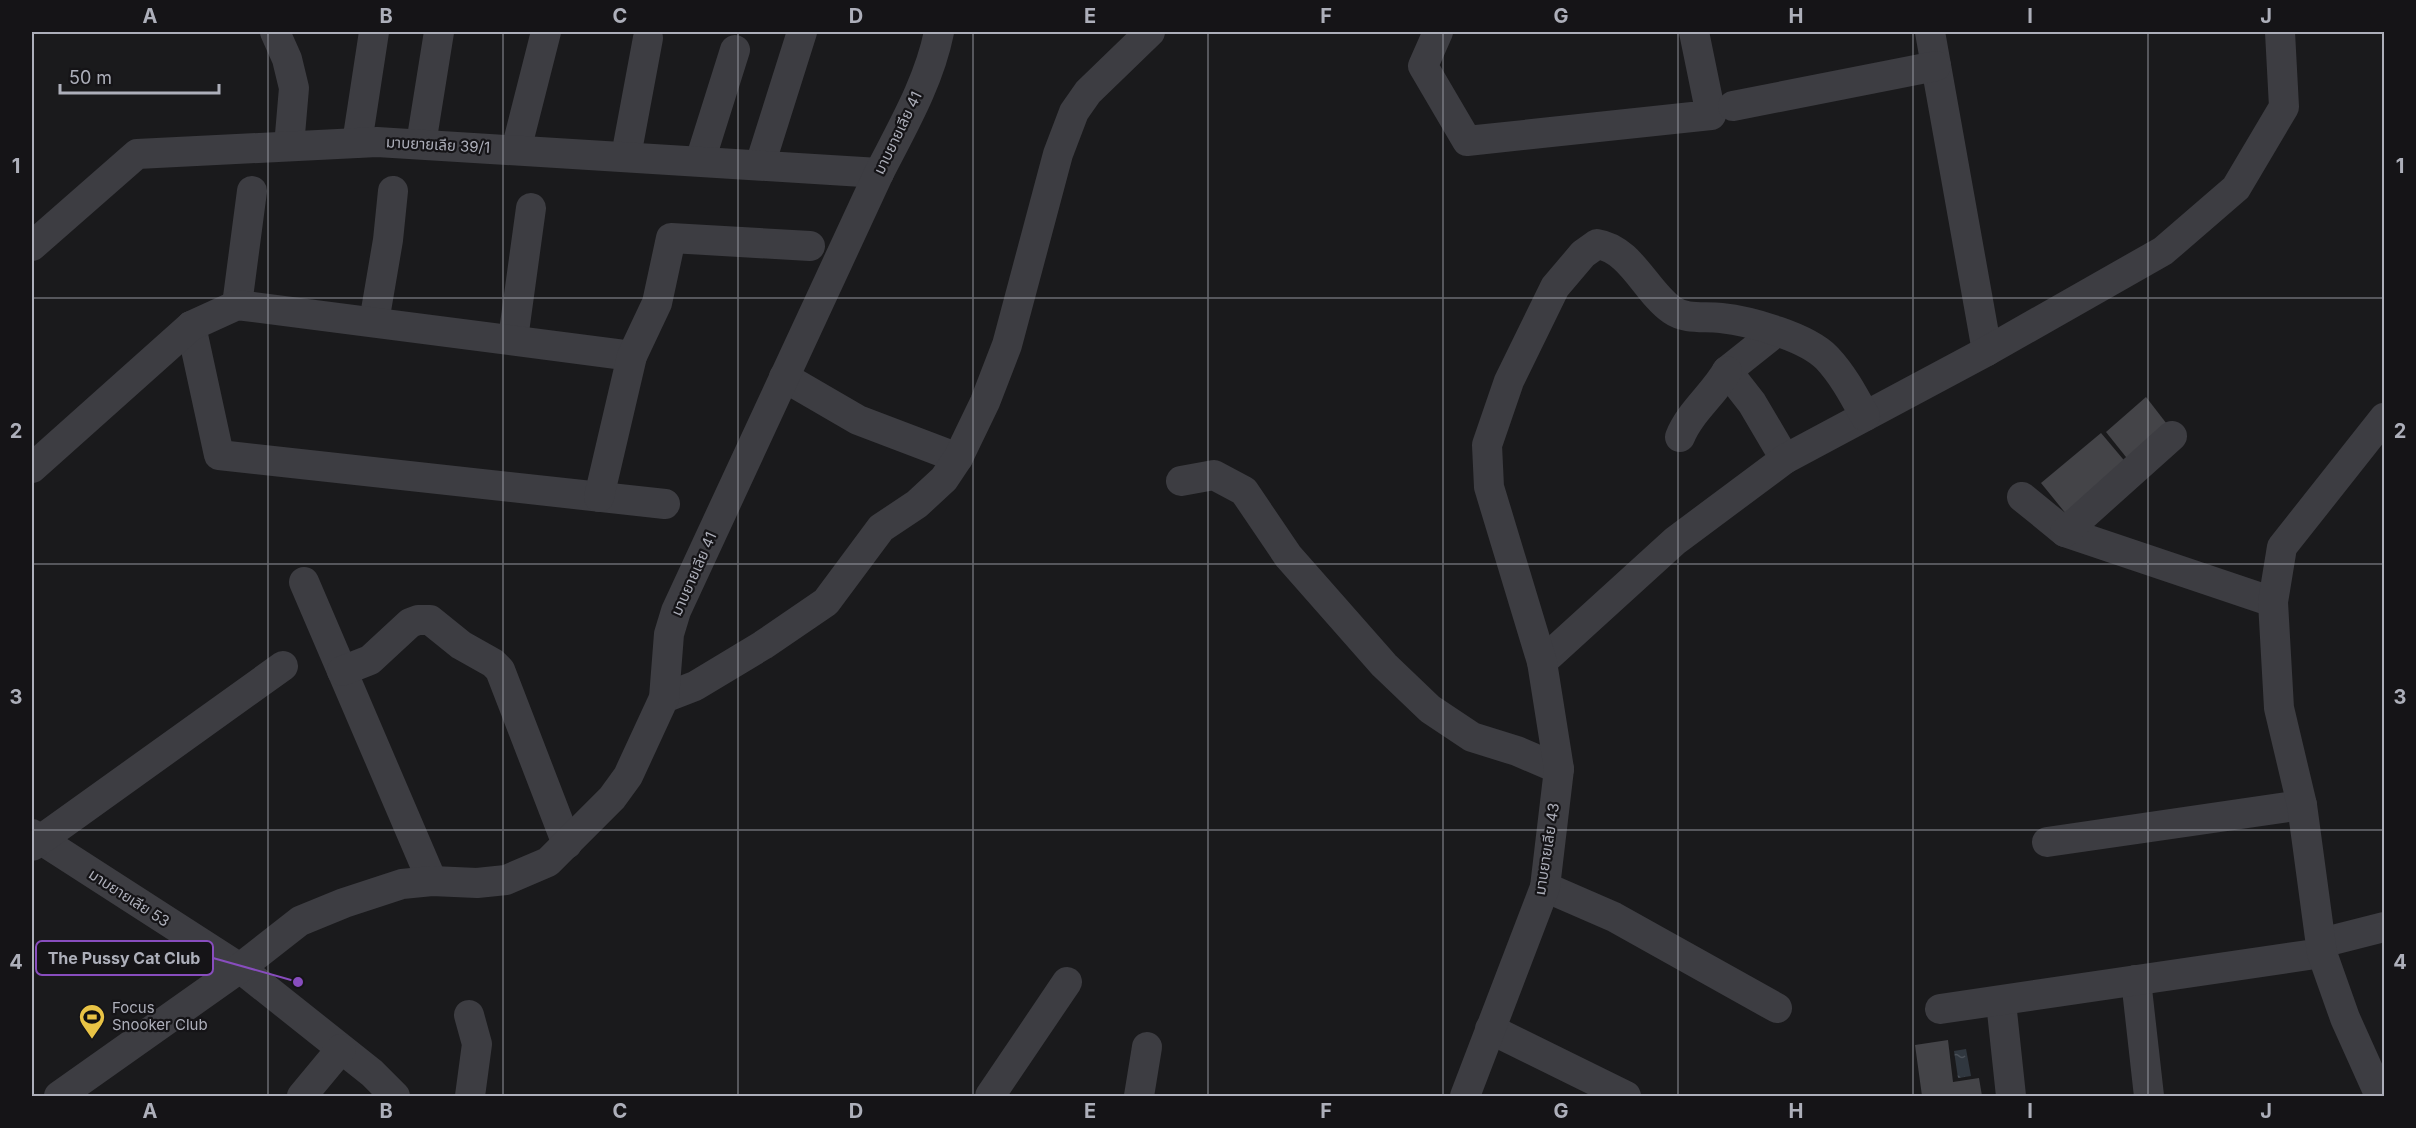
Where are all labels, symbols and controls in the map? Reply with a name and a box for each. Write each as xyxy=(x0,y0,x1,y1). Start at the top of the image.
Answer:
text: A xyxy=(143,4,158,28)
text: B xyxy=(379,4,393,28)
text: C xyxy=(613,4,627,28)
text: D xyxy=(849,4,863,28)
text: E xyxy=(1084,4,1096,28)
text: F xyxy=(1320,4,1332,28)
text: G xyxy=(1553,4,1569,28)
text: H xyxy=(1789,4,1803,28)
text: I xyxy=(2027,4,2033,28)
text: J xyxy=(2260,4,2272,28)
scale bar xyxy=(60,57,219,95)
text: 50 m xyxy=(69,67,112,88)
street label: มาบยายเลีย 41 xyxy=(869,88,926,177)
street label: มาบยายเลีย 39/1 xyxy=(385,132,491,157)
text: 1 xyxy=(12,154,20,178)
text: 1 xyxy=(2396,154,2404,178)
text: 2 xyxy=(10,419,22,443)
text: 2 xyxy=(2394,419,2406,443)
street label: มาบยายเลีย 41 xyxy=(667,529,720,619)
text: 3 xyxy=(10,685,22,709)
text: 3 xyxy=(2394,685,2406,709)
street label: มาบยายเลีย 43 xyxy=(1530,801,1563,896)
street label: มาบยายเลีย 53 xyxy=(85,864,173,931)
callout: The Pussy Cat Club xyxy=(36,941,213,975)
text: The Pussy Cat Club xyxy=(48,948,200,968)
text: 4 xyxy=(9,950,23,974)
text: 4 xyxy=(2393,950,2407,974)
place label: Focus Snooker Club xyxy=(112,998,208,1034)
sports icon: Focus Snooker Club xyxy=(77,1002,107,1040)
text: A xyxy=(143,1099,158,1123)
text: B xyxy=(379,1099,393,1123)
text: C xyxy=(613,1099,627,1123)
text: D xyxy=(849,1099,863,1123)
text: E xyxy=(1084,1099,1096,1123)
text: F xyxy=(1320,1099,1332,1123)
text: G xyxy=(1553,1099,1569,1123)
text: H xyxy=(1789,1099,1803,1123)
text: I xyxy=(2027,1099,2033,1123)
text: J xyxy=(2260,1099,2272,1123)

